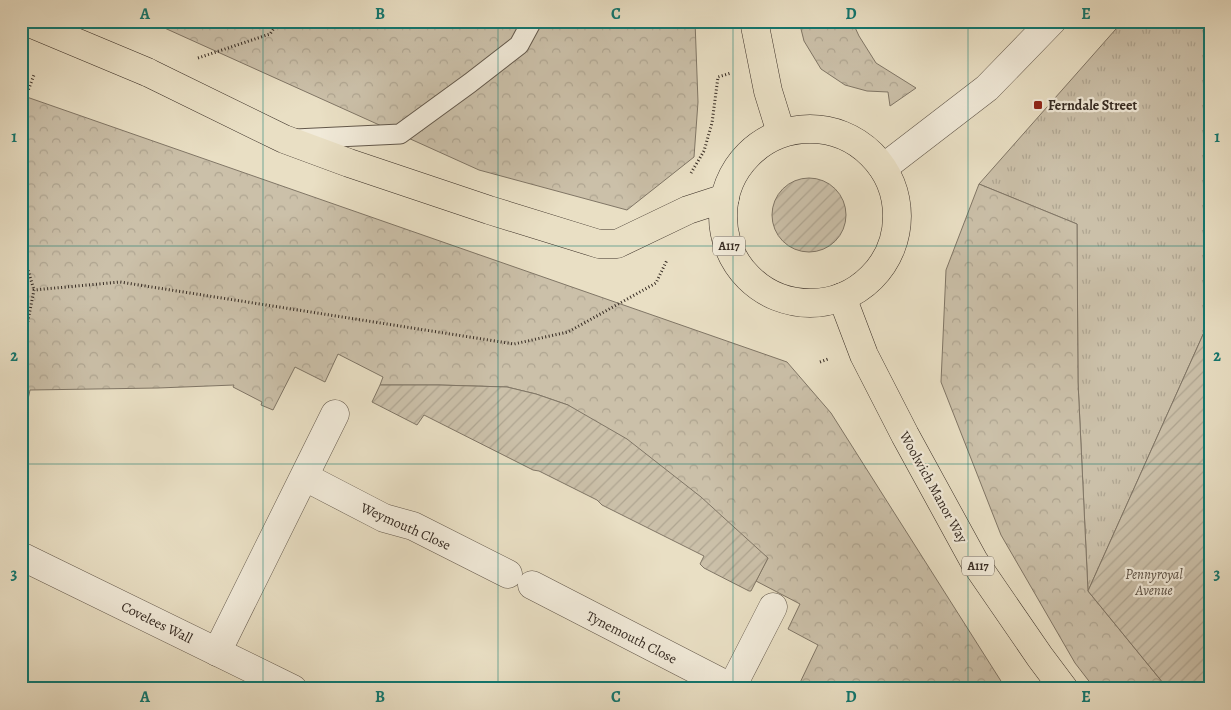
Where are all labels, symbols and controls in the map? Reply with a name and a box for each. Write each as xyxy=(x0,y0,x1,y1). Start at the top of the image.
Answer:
text: A xyxy=(139,3,151,25)
text: B xyxy=(375,3,385,25)
text: C xyxy=(611,3,621,25)
text: D xyxy=(845,3,857,25)
text: E xyxy=(1081,3,1091,25)
place label: Ferndale Street xyxy=(1048,96,1137,115)
marker: Ferndale Street xyxy=(1032,99,1044,111)
text: 1 xyxy=(11,126,17,148)
text: 1 xyxy=(1214,126,1220,148)
road number: A117 xyxy=(713,237,745,256)
text: 2 xyxy=(10,345,18,367)
text: 2 xyxy=(1213,345,1221,367)
street label: Woolwich Manor Way xyxy=(895,427,972,547)
street label: Weymouth Close xyxy=(357,498,454,555)
road number: A117 xyxy=(962,556,994,576)
text: 3 xyxy=(11,563,18,585)
text: 3 xyxy=(1214,563,1221,585)
park label: Pennyroyal Avenue xyxy=(1125,565,1183,600)
street label: Covelees Wall xyxy=(118,597,196,648)
street label: Tynemouth Close xyxy=(583,606,680,668)
text: A xyxy=(139,686,151,708)
text: B xyxy=(375,686,385,708)
text: C xyxy=(611,686,621,708)
text: D xyxy=(845,686,857,708)
text: E xyxy=(1081,686,1091,708)

